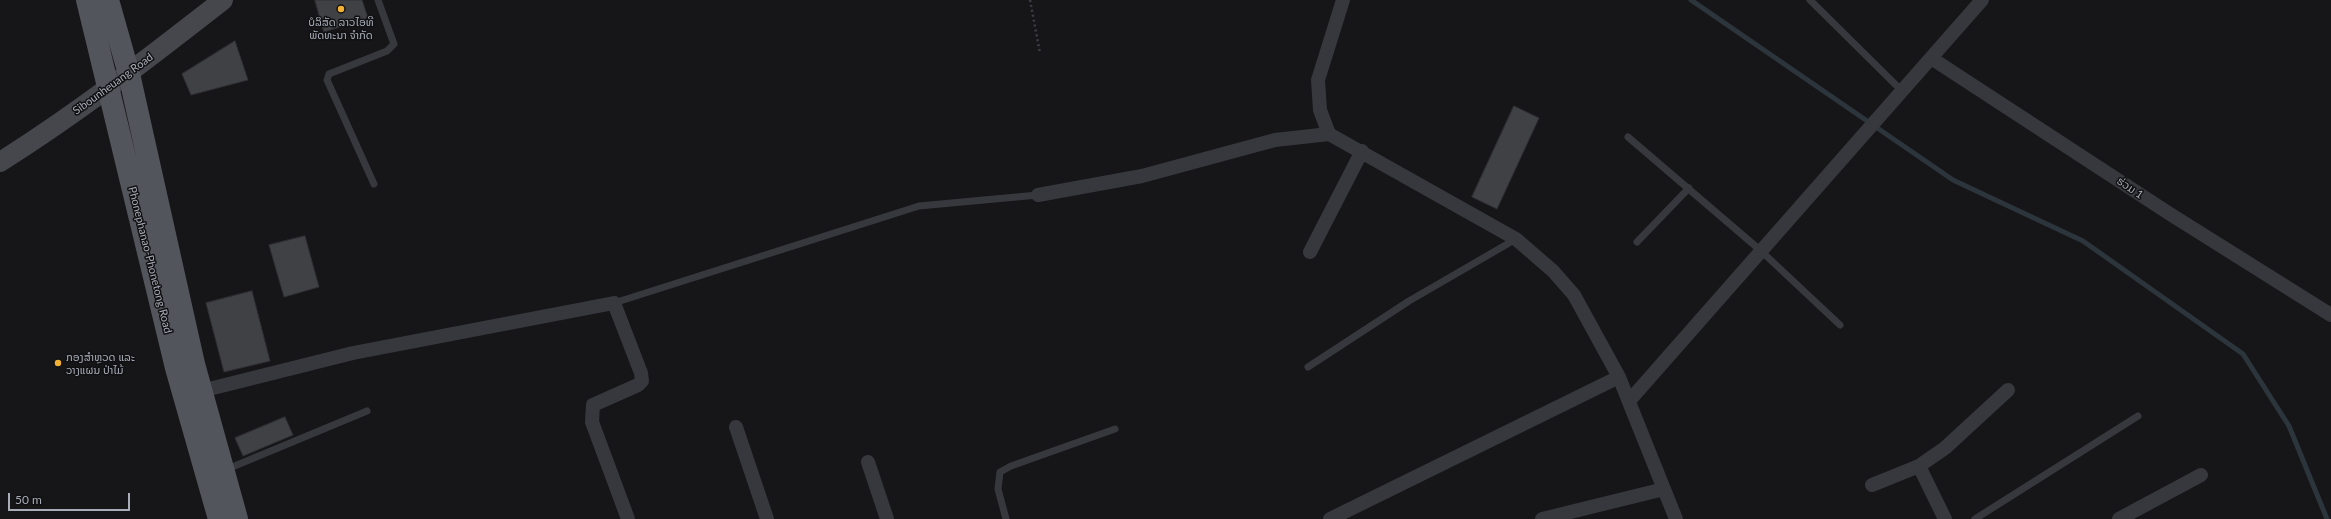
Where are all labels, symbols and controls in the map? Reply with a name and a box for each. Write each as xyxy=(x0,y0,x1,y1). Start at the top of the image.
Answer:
marker: ບໍລິສັດ ລາວໄອທີ ພັດທະນາ ຈຳກັດ xyxy=(336,4,346,14)
place label: ບໍລິສັດ ລາວໄອທີ ພັດທະນາ ຈຳກັດ xyxy=(308,15,374,41)
street label: Sibounheuang Road xyxy=(70,50,156,118)
street label: ຮ່ວມ 1 xyxy=(2114,174,2146,202)
street label: Phonephanao-Phonetong Road xyxy=(125,185,175,335)
place label: ກອງສໍາຫຼວດ ແລະ ວາງແຜນ ປ່າໄມ້ xyxy=(66,350,135,376)
marker: ກອງສໍາຫຼວດ ແລະ ວາງແຜນ ປ່າໄມ້ xyxy=(53,358,63,368)
scale bar xyxy=(10,485,132,511)
text: 50 m xyxy=(15,492,42,507)

